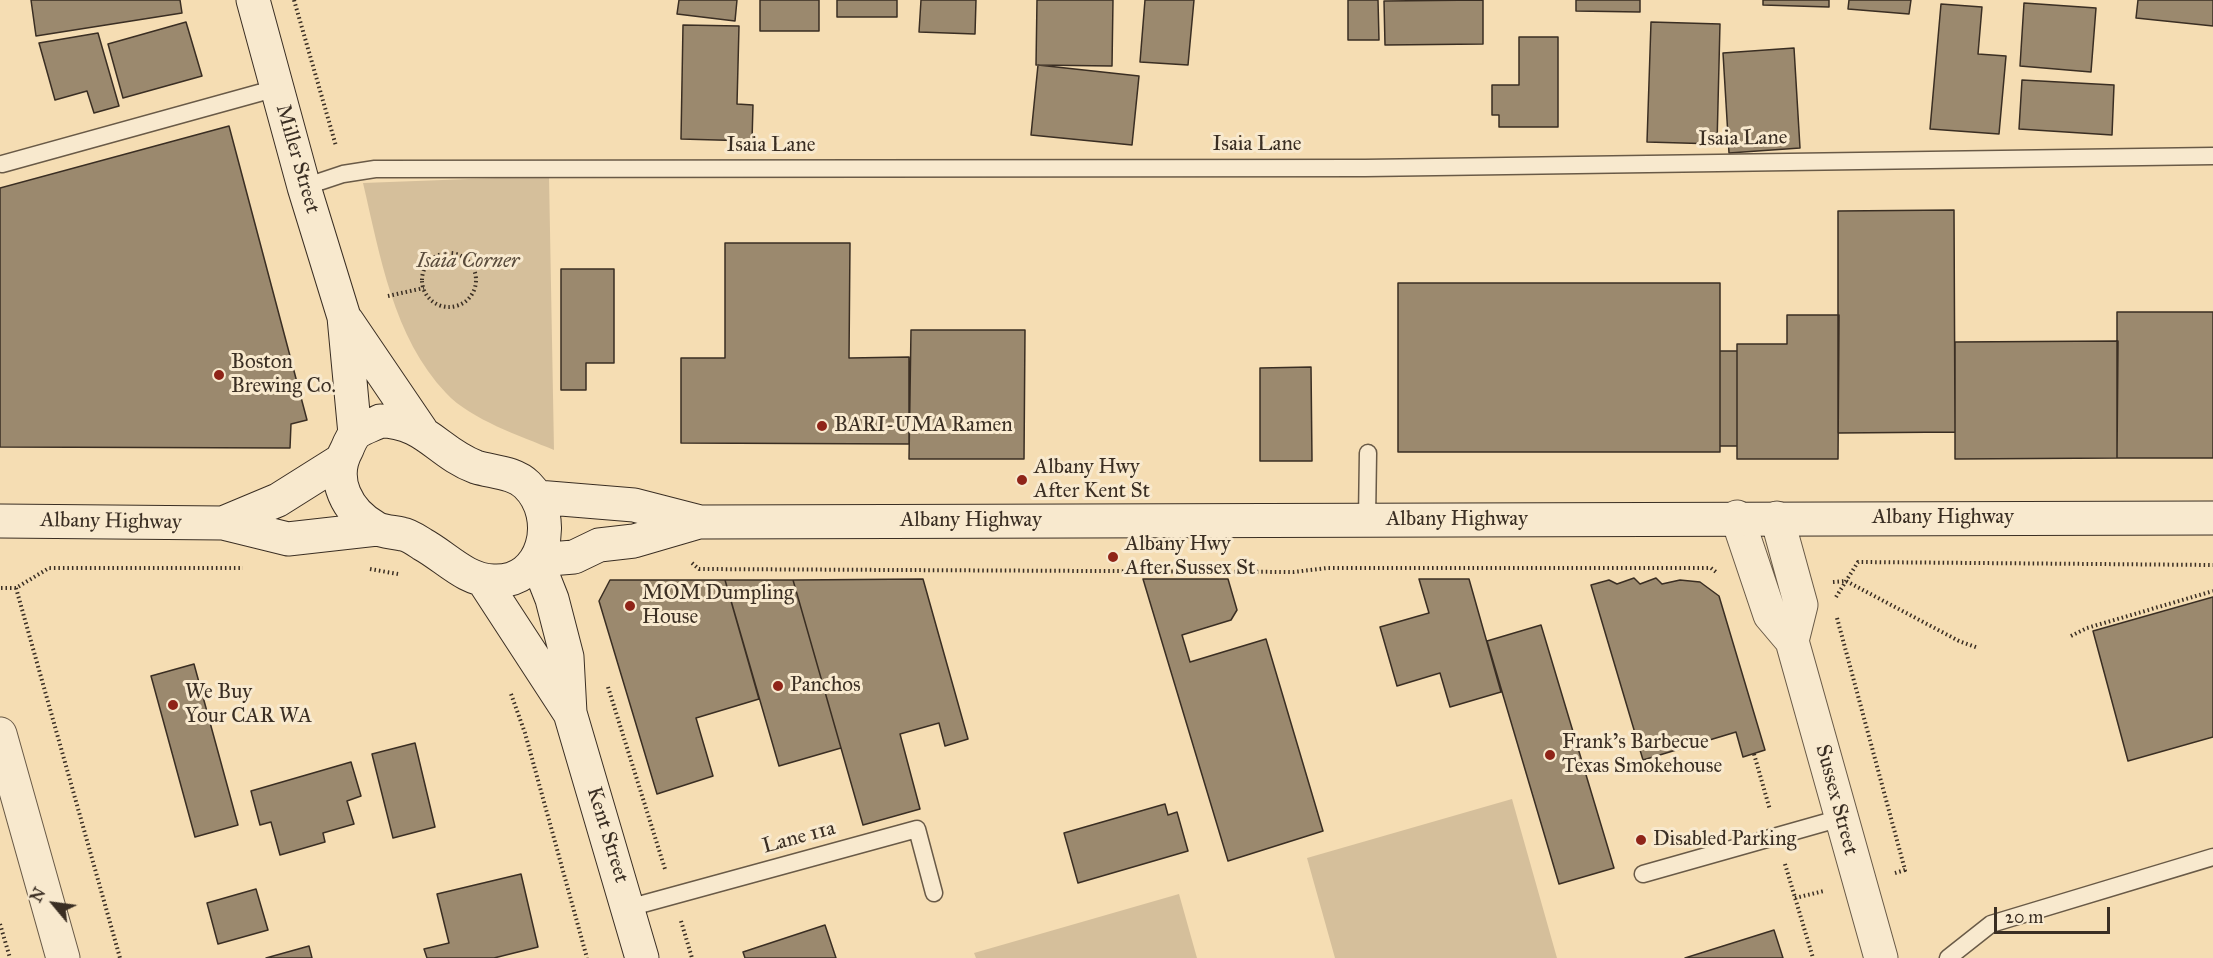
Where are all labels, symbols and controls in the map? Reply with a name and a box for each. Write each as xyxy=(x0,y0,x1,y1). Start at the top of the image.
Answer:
street label: Miller Street xyxy=(269,102,325,216)
street label: Isaia Lane xyxy=(1698,126,1788,152)
street label: Isaia Lane xyxy=(1213,132,1301,158)
street label: Isaia Lane xyxy=(727,133,815,159)
park label: Isaia Corner xyxy=(416,249,520,275)
place label: Boston Brewing Co. xyxy=(231,350,336,400)
marker: Boston Brewing Co. xyxy=(212,368,226,382)
place label: BARI-UMA Ramen xyxy=(834,413,1013,439)
marker: BARI-UMA Ramen xyxy=(815,419,829,433)
place label: Albany Hwy After Kent St xyxy=(1034,455,1150,505)
marker: Albany Hwy After Kent St xyxy=(1015,473,1029,487)
street label: Albany Highway xyxy=(1872,505,2014,531)
street label: Albany Highway xyxy=(1386,507,1528,533)
street label: Albany Highway xyxy=(40,508,182,536)
street label: Albany Highway xyxy=(900,508,1042,534)
place label: Albany Hwy After Sussex St xyxy=(1125,532,1255,582)
marker: Albany Hwy After Sussex St xyxy=(1106,550,1120,564)
place label: MOM Dumpling House xyxy=(642,581,794,631)
marker: MOM Dumpling House xyxy=(623,599,637,613)
place label: Panchos xyxy=(790,673,861,699)
marker: Panchos xyxy=(771,679,785,693)
place label: We Buy Your CAR WA xyxy=(185,680,312,730)
marker: We Buy Your CAR WA xyxy=(166,698,180,712)
place label: Frank's Barbecue Texas Smokehouse xyxy=(1562,730,1722,780)
street label: Sussex Street xyxy=(1809,742,1863,858)
marker: Frank's Barbecue Texas Smokehouse xyxy=(1543,748,1557,762)
street label: Kent Street xyxy=(581,784,633,886)
street label: Lane 11a xyxy=(760,816,838,860)
place label: Disabled Parking xyxy=(1653,827,1796,853)
marker: Disabled Parking xyxy=(1634,833,1648,847)
north arrow xyxy=(24,874,84,934)
text: N xyxy=(26,884,49,906)
scale bar xyxy=(1997,895,2112,933)
text: 20 m xyxy=(2005,906,2043,928)

